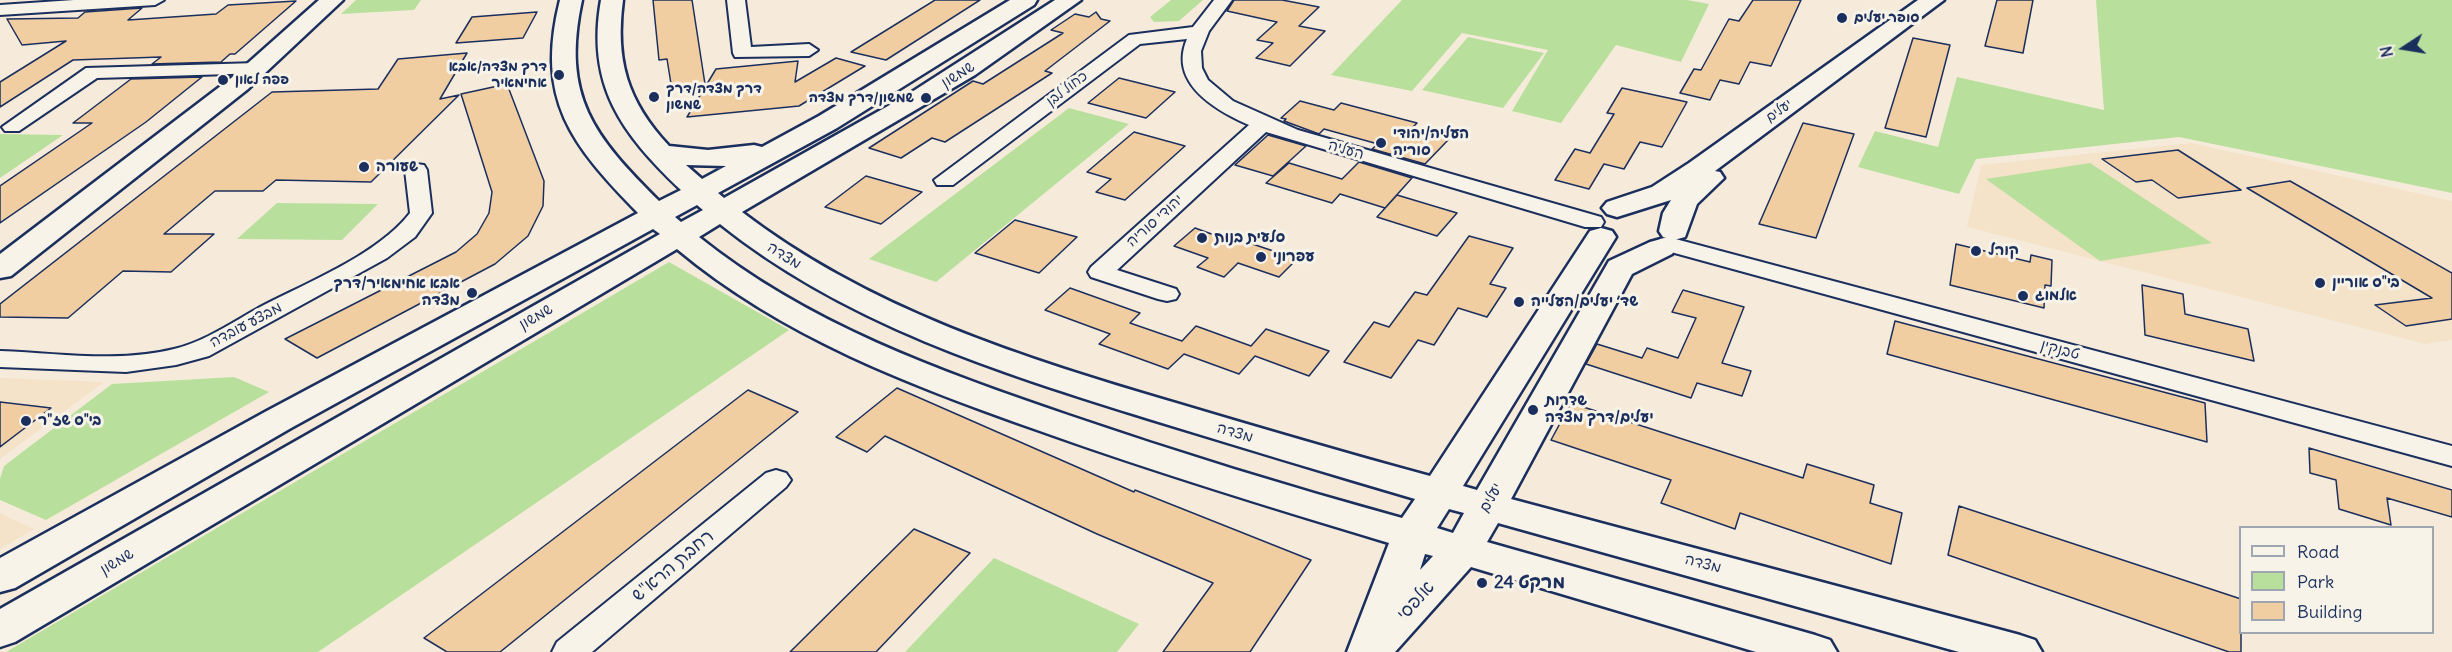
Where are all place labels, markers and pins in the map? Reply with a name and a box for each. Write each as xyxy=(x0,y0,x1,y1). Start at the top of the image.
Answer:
place label: סופר יעלים xyxy=(1854,10,1919,26)
marker: סופר יעלים xyxy=(1835,11,1849,25)
place label: דרך מצדה/אבא אחימאיר xyxy=(449,59,547,92)
marker: דרך מצדה/אבא אחימאיר xyxy=(552,68,566,82)
place label: פפה לאון xyxy=(235,72,289,88)
marker: פפה לאון xyxy=(216,73,230,87)
place label: דרך מצדה/דרך שמשון xyxy=(666,81,762,114)
marker: דרך מצדה/דרך שמשון xyxy=(647,90,661,104)
place label: שמשון/דרך מצדה xyxy=(809,90,914,106)
marker: שמשון/דרך מצדה xyxy=(919,91,933,105)
place label: העליה/יהודי סוריה xyxy=(1393,125,1469,160)
marker: העליה/יהודי סוריה xyxy=(1374,136,1388,150)
place label: שעורה xyxy=(376,158,418,176)
marker: שעורה xyxy=(357,160,371,174)
place label: סלעית בנות xyxy=(1214,229,1285,247)
marker: סלעית בנות xyxy=(1195,231,1209,245)
place label: קורל xyxy=(1988,242,2019,260)
marker: קורל xyxy=(1969,244,1983,258)
place label: עפרוני xyxy=(1273,248,1314,266)
marker: עפרוני xyxy=(1254,250,1268,264)
place label: בי"ס אוריין xyxy=(2332,274,2400,292)
place label: אבא אחימאיר/דרך מצדה xyxy=(333,275,460,310)
marker: בי"ס אוריין xyxy=(2313,276,2327,290)
marker: אבא אחימאיר/דרך מצדה xyxy=(465,286,479,300)
place label: אלמוג xyxy=(2035,287,2077,305)
marker: אלמוג xyxy=(2016,289,2030,303)
place label: שד׳ יעלים/העלייה xyxy=(1531,293,1638,311)
marker: שד׳ יעלים/העלייה xyxy=(1512,295,1526,309)
place label: שדרות יעלים/דרך מצדה xyxy=(1545,392,1653,427)
marker: שדרות יעלים/דרך מצדה xyxy=(1526,403,1540,417)
place label: בי"ס שז"ר xyxy=(38,412,102,430)
marker: בי"ס שז"ר xyxy=(19,414,33,428)
place label: מרקט 24 xyxy=(1494,572,1565,594)
marker: מרקט 24 xyxy=(1475,576,1489,590)

